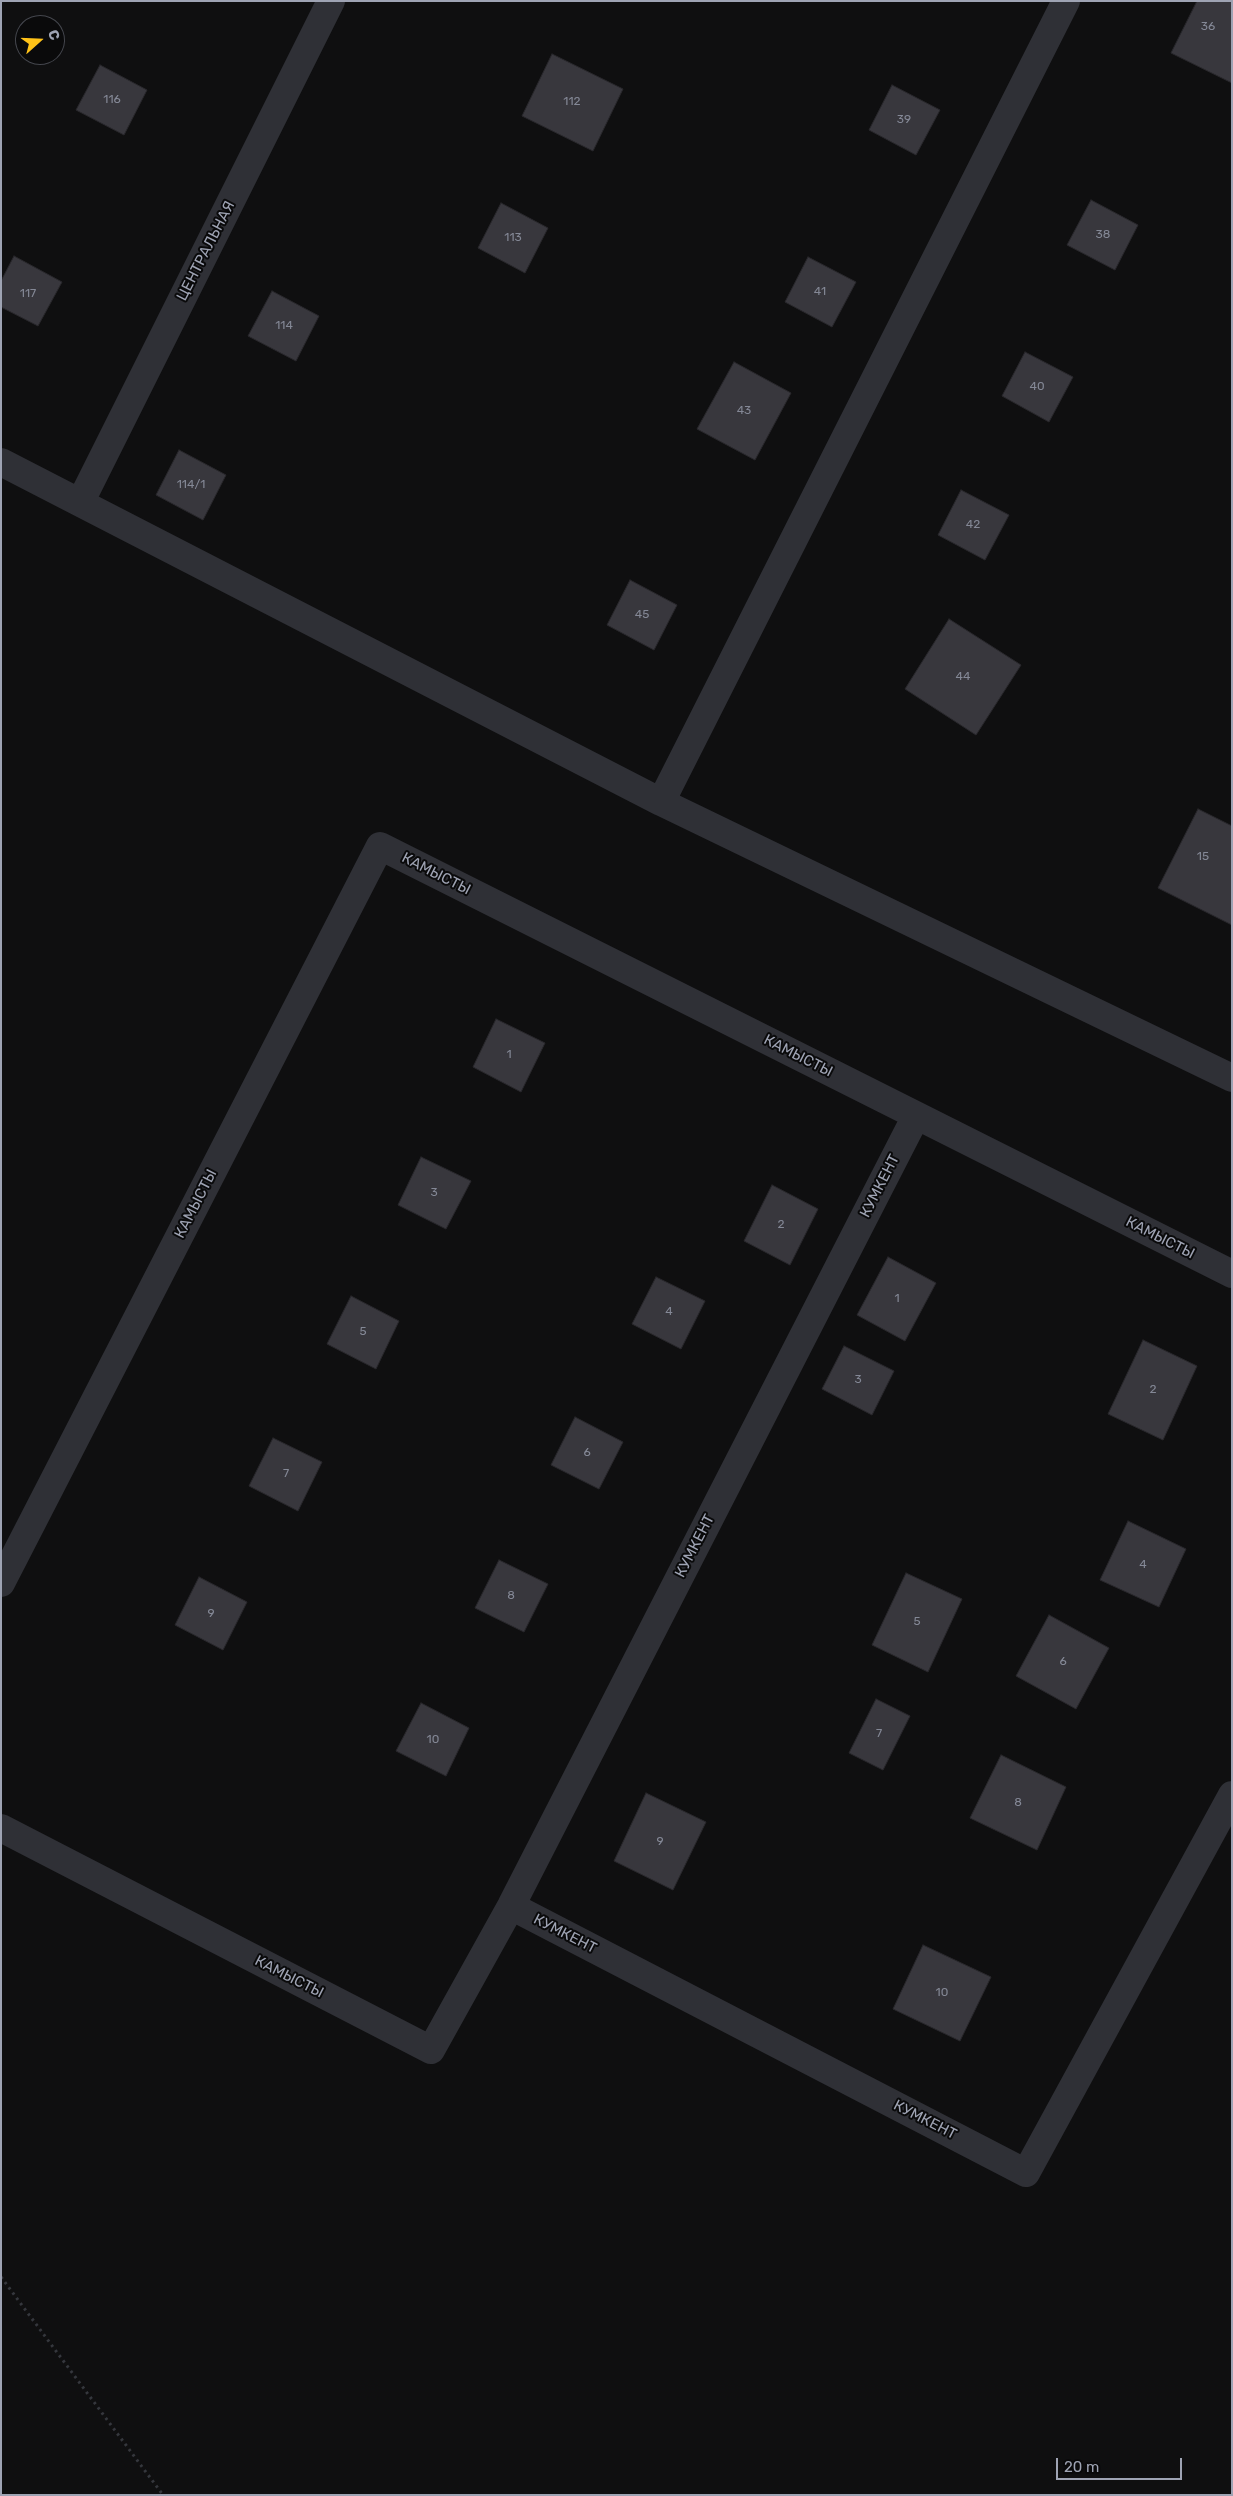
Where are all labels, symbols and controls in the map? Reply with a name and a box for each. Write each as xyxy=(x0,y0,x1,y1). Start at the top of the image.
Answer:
north arrow xyxy=(15,15,65,65)
house number: 36 xyxy=(1201,20,1215,34)
text: С xyxy=(44,28,63,43)
house number: 116 xyxy=(103,93,121,107)
house number: 112 xyxy=(563,95,581,109)
house number: 39 xyxy=(897,113,911,127)
street label: ЦЕНТРАЛЬНАЯ xyxy=(173,198,239,304)
house number: 38 xyxy=(1096,228,1110,242)
house number: 113 xyxy=(504,231,522,245)
house number: 41 xyxy=(814,285,826,299)
house number: 117 xyxy=(20,287,36,301)
house number: 114 xyxy=(275,319,293,333)
house number: 40 xyxy=(1029,380,1045,394)
house number: 43 xyxy=(737,404,751,418)
house number: 114/1 xyxy=(177,478,205,492)
house number: 42 xyxy=(966,518,980,532)
house number: 45 xyxy=(635,608,649,622)
house number: 44 xyxy=(956,670,970,684)
street label: КАМЫСТЫ xyxy=(399,849,473,899)
house number: 15 xyxy=(1197,850,1209,864)
street label: КАМЫСТЫ xyxy=(761,1031,835,1081)
house number: 1 xyxy=(506,1048,512,1062)
street label: КУМКЕНТ xyxy=(856,1151,904,1221)
street label: КАМЫСТЫ xyxy=(171,1167,221,1241)
house number: 3 xyxy=(430,1186,438,1200)
street label: КАМЫСТЫ xyxy=(1123,1213,1197,1263)
house number: 2 xyxy=(777,1218,785,1232)
house number: 1 xyxy=(894,1292,900,1306)
house number: 4 xyxy=(665,1305,673,1319)
house number: 5 xyxy=(359,1325,367,1339)
house number: 3 xyxy=(854,1373,862,1387)
house number: 2 xyxy=(1149,1383,1157,1397)
house number: 6 xyxy=(583,1446,591,1460)
house number: 7 xyxy=(283,1467,289,1481)
street label: КУМКЕНТ xyxy=(671,1511,719,1581)
house number: 4 xyxy=(1139,1558,1147,1572)
house number: 8 xyxy=(507,1589,515,1603)
house number: 9 xyxy=(207,1607,215,1621)
house number: 5 xyxy=(913,1615,921,1629)
house number: 6 xyxy=(1059,1655,1067,1669)
house number: 7 xyxy=(876,1727,882,1741)
house number: 10 xyxy=(427,1733,439,1747)
house number: 8 xyxy=(1014,1796,1022,1810)
house number: 9 xyxy=(656,1835,664,1849)
street label: КУМКЕНТ xyxy=(530,1910,600,1958)
street label: КАМЫСТЫ xyxy=(252,1952,326,2002)
house number: 10 xyxy=(936,1986,948,2000)
street label: КУМКЕНТ xyxy=(890,2096,960,2144)
scale bar xyxy=(1058,2448,1184,2480)
text: 20 m xyxy=(1064,2458,1099,2476)

